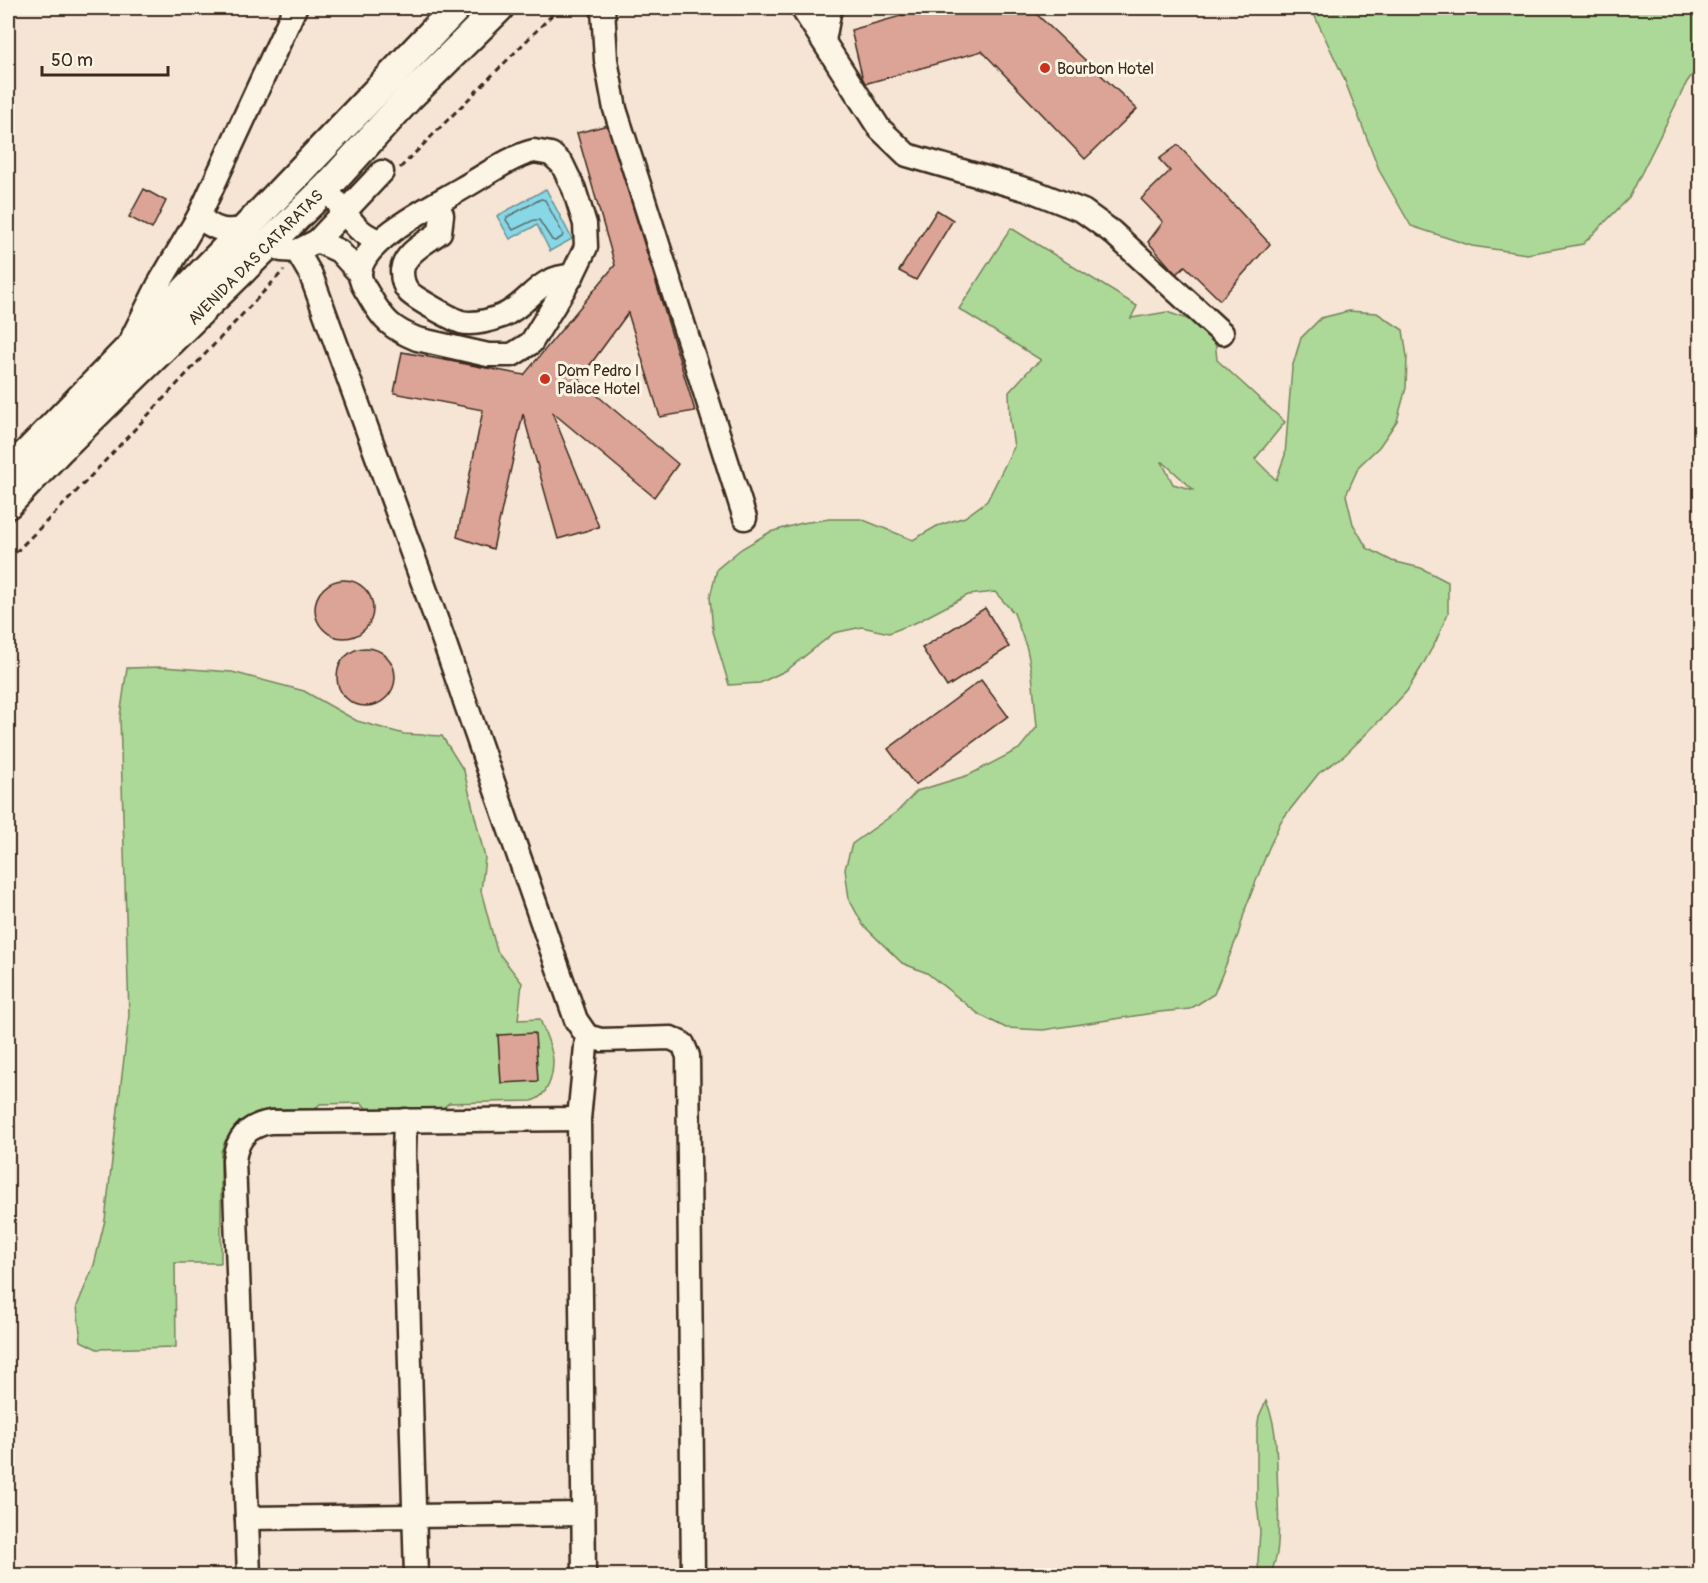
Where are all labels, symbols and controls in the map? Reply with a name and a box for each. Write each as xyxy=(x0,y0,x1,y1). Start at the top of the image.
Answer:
scale bar xyxy=(42,39,168,77)
text: 50 m xyxy=(51,49,93,72)
place label: Bourbon Hotel xyxy=(1057,59,1154,79)
marker: Bourbon Hotel xyxy=(1038,61,1052,75)
street label: AVENIDA DAS CATARATAS xyxy=(184,186,328,330)
place label: Dom Pedro I Palace Hotel xyxy=(557,361,640,399)
marker: Dom Pedro I Palace Hotel xyxy=(538,372,552,386)

